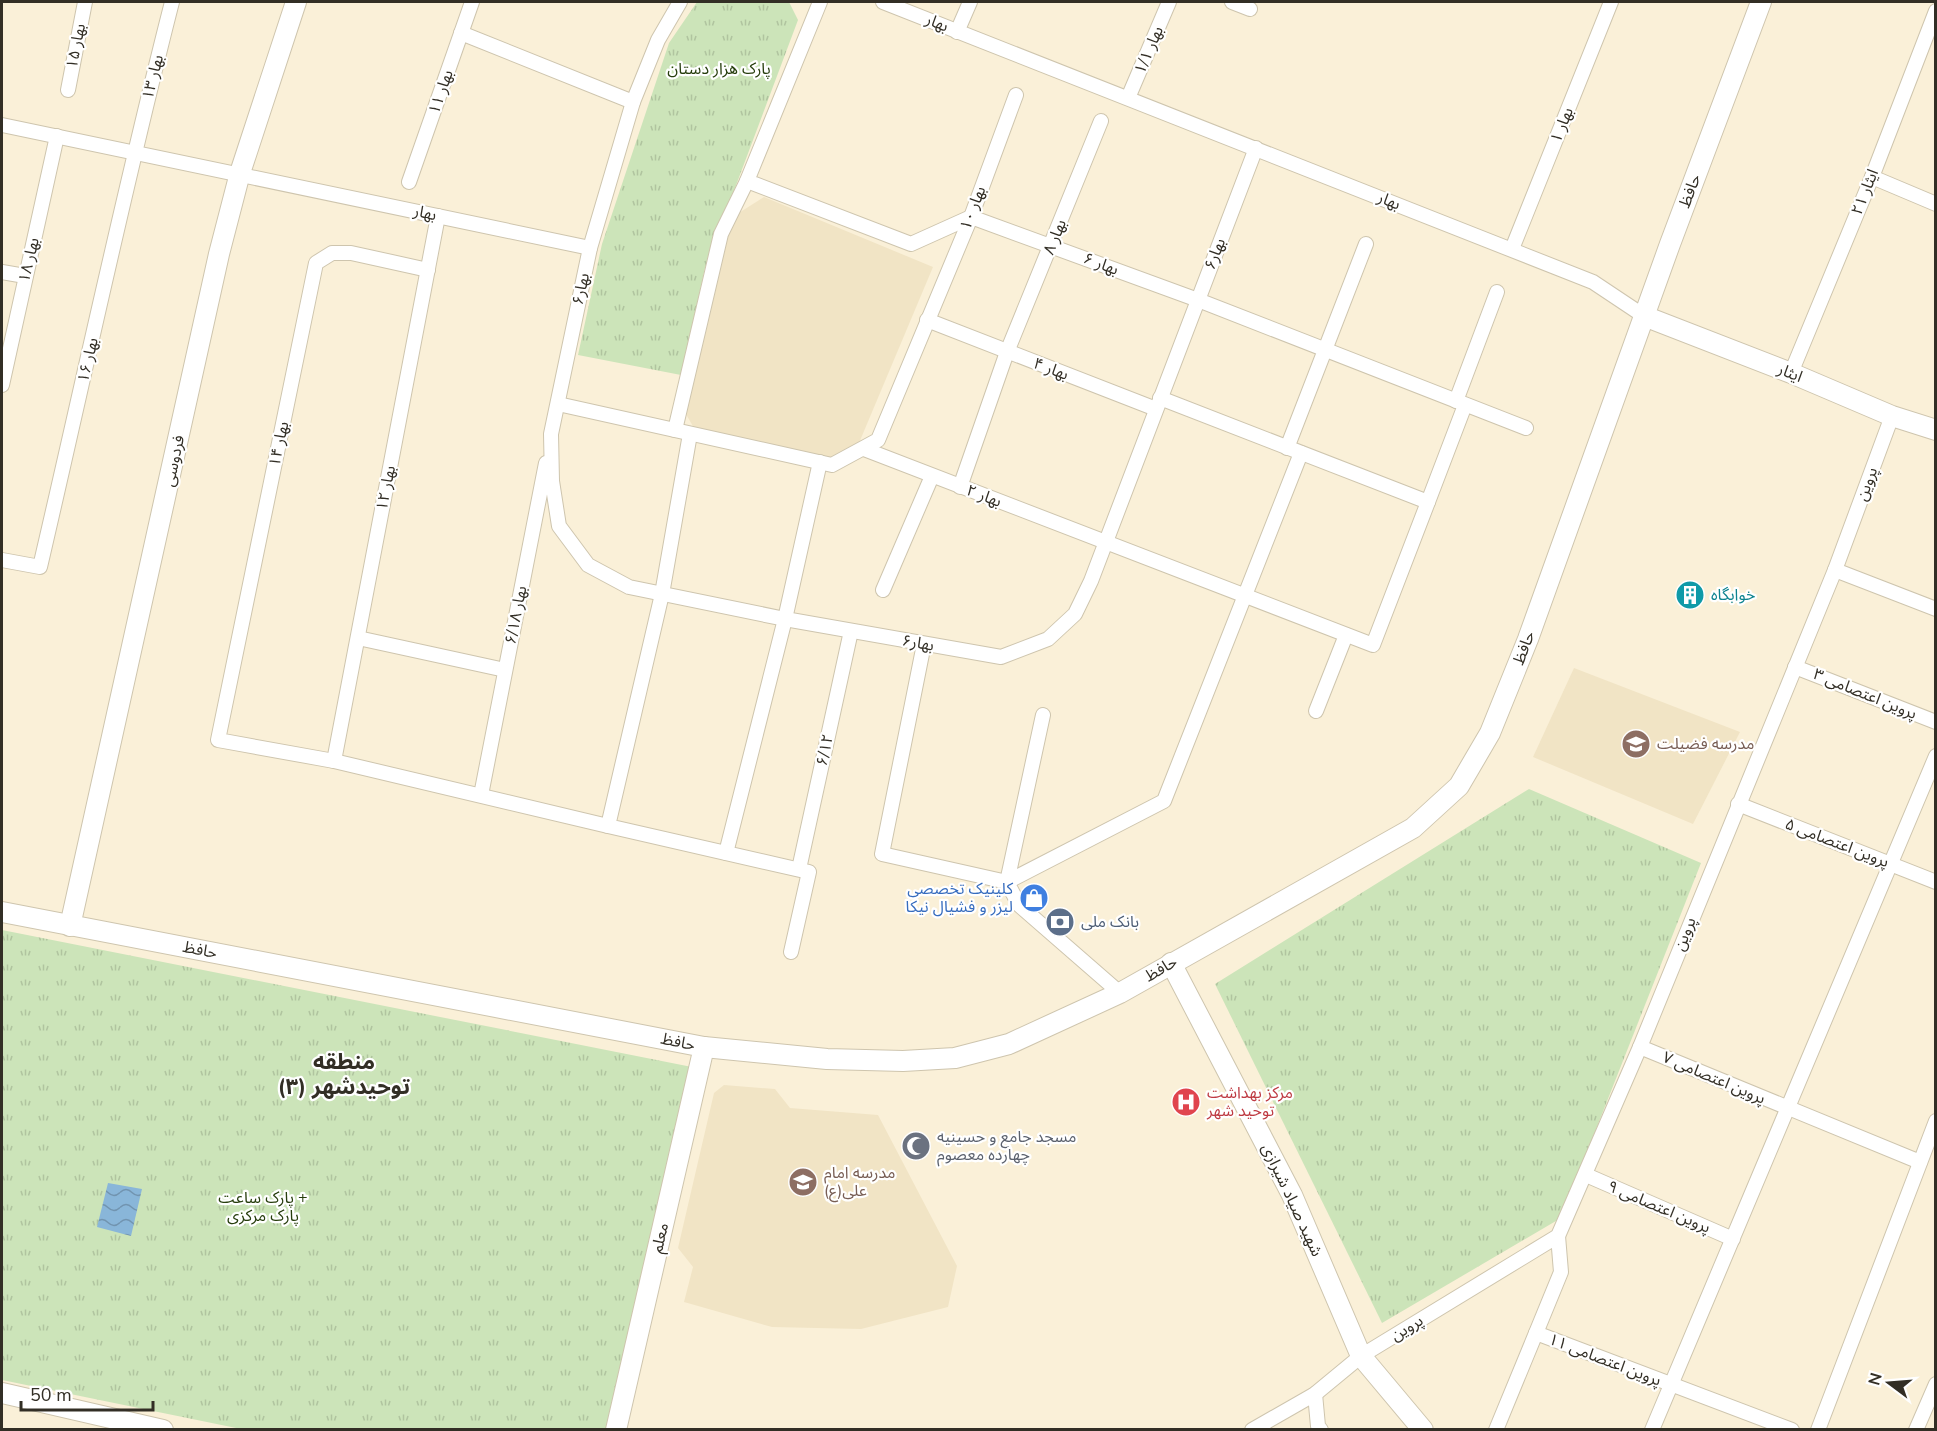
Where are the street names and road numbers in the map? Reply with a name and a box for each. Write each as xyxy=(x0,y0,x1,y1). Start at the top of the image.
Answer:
street label: بهار xyxy=(921,8,952,37)
street label: بهار ۱۵ xyxy=(61,22,91,70)
street label: بهار ۱/۱ xyxy=(1129,23,1169,77)
street label: بهار ۱۳ xyxy=(137,52,169,102)
street label: بهار ۱۱ xyxy=(423,67,459,117)
street label: بهار ۱ xyxy=(1545,104,1579,146)
street label: ایثار ۲۱ xyxy=(1846,166,1884,218)
street label: حافظ xyxy=(1674,171,1706,211)
street label: بهار ۱۰ xyxy=(955,183,991,233)
street label: بهار xyxy=(1373,186,1404,215)
street label: بهار xyxy=(411,200,439,226)
street label: بهار ۸ xyxy=(1038,216,1072,258)
street label: بهار ۱۸ xyxy=(13,235,45,285)
street label: بهار۶ xyxy=(1199,235,1231,273)
street label: بهار ۶ xyxy=(1080,247,1122,281)
street label: بهار۶ xyxy=(567,271,595,307)
street label: بهار ۱۶ xyxy=(72,335,104,385)
street label: بهار ۴ xyxy=(1030,352,1072,386)
street label: ایثار xyxy=(1773,358,1806,388)
street label: بهار ۱۴ xyxy=(264,420,294,468)
street label: فردوسی xyxy=(158,433,190,489)
street label: بهار ۱۲ xyxy=(371,464,401,512)
street label: پروین xyxy=(1851,464,1883,504)
street label: بهار ۲ xyxy=(963,479,1005,513)
street label: بهار ۶/۱۸ xyxy=(500,584,532,646)
street label: حافظ xyxy=(1508,628,1540,668)
street label: بهار۶ xyxy=(900,629,936,657)
street label: پروین اعتصامی ۳ xyxy=(1810,663,1920,725)
street label: ۶/۱۲ xyxy=(811,732,839,768)
street label: پروین اعتصامی ۵ xyxy=(1782,813,1892,873)
street label: پروین xyxy=(1668,914,1702,954)
street label: حافظ xyxy=(181,936,219,964)
street label: حافظ xyxy=(1141,951,1181,987)
street label: حافظ xyxy=(659,1028,697,1056)
street label: پروین اعتصامی ۷ xyxy=(1659,1046,1769,1110)
street label: شهید صیاد شیرازی xyxy=(1256,1140,1328,1260)
street label: پروین اعتصامی ۹ xyxy=(1604,1175,1714,1239)
street label: معلم xyxy=(646,1221,675,1256)
street label: پروین xyxy=(1386,1310,1428,1346)
street label: پروین اعتصامی ۱۱ xyxy=(1545,1328,1665,1392)

